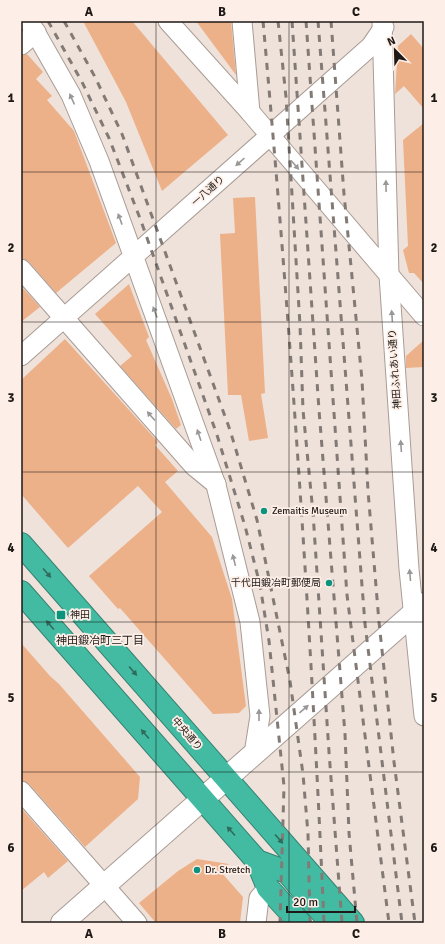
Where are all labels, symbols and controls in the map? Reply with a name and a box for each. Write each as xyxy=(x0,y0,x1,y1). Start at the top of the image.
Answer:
text: A xyxy=(85,4,94,20)
text: B xyxy=(218,4,226,20)
text: C xyxy=(352,4,360,20)
north arrow xyxy=(375,30,415,70)
text: N xyxy=(385,34,397,49)
text: 1 xyxy=(7,90,15,106)
text: 1 xyxy=(430,90,438,106)
one-way arrow xyxy=(69,93,75,104)
one-way arrow xyxy=(235,157,246,166)
one-way arrow xyxy=(290,160,299,170)
street label: 一八通り xyxy=(189,173,227,209)
one-way arrow xyxy=(383,180,390,192)
one-way arrow xyxy=(117,213,123,225)
text: 2 xyxy=(7,240,15,256)
text: 2 xyxy=(430,240,438,256)
one-way arrow xyxy=(151,306,157,318)
one-way arrow xyxy=(388,310,395,322)
street label: 神田ふれあい通り xyxy=(386,329,404,409)
text: 3 xyxy=(7,390,15,406)
text: 3 xyxy=(430,390,438,406)
one-way arrow xyxy=(146,411,155,422)
one-way arrow xyxy=(195,428,201,440)
one-way arrow xyxy=(397,440,404,452)
place label: Zemaitis Museum xyxy=(272,505,347,517)
marker: Zemaitis Museum xyxy=(259,506,269,516)
text: 4 xyxy=(7,540,15,556)
text: 4 xyxy=(430,540,438,556)
one-way arrow xyxy=(231,553,237,566)
one-way arrow xyxy=(42,568,51,579)
one-way arrow xyxy=(406,569,413,581)
place label: 千代田鍛冶町郵便局 xyxy=(231,577,321,589)
marker: 千代田鍛冶町郵便局 xyxy=(324,578,334,588)
marker: 神田 xyxy=(55,609,67,621)
place label: 神田 xyxy=(70,609,90,621)
one-way arrow xyxy=(46,620,55,631)
district label: 神田鍛冶町三丁目 xyxy=(56,634,144,647)
one-way arrow xyxy=(128,666,137,676)
text: 5 xyxy=(7,690,15,706)
text: 5 xyxy=(430,690,438,706)
one-way arrow xyxy=(299,705,310,714)
one-way arrow xyxy=(256,708,262,721)
street label: 中央通り xyxy=(169,715,205,753)
one-way arrow xyxy=(141,728,150,739)
one-way arrow xyxy=(227,827,236,836)
one-way arrow xyxy=(275,833,284,844)
text: 6 xyxy=(7,840,15,856)
text: 6 xyxy=(430,840,438,856)
place label: Dr. Stretch xyxy=(205,864,250,876)
marker: Dr. Stretch xyxy=(192,865,202,875)
scale bar xyxy=(287,888,355,914)
text: 20 m xyxy=(293,895,318,910)
text: A xyxy=(85,926,94,942)
text: B xyxy=(218,926,226,942)
text: C xyxy=(352,926,360,942)

